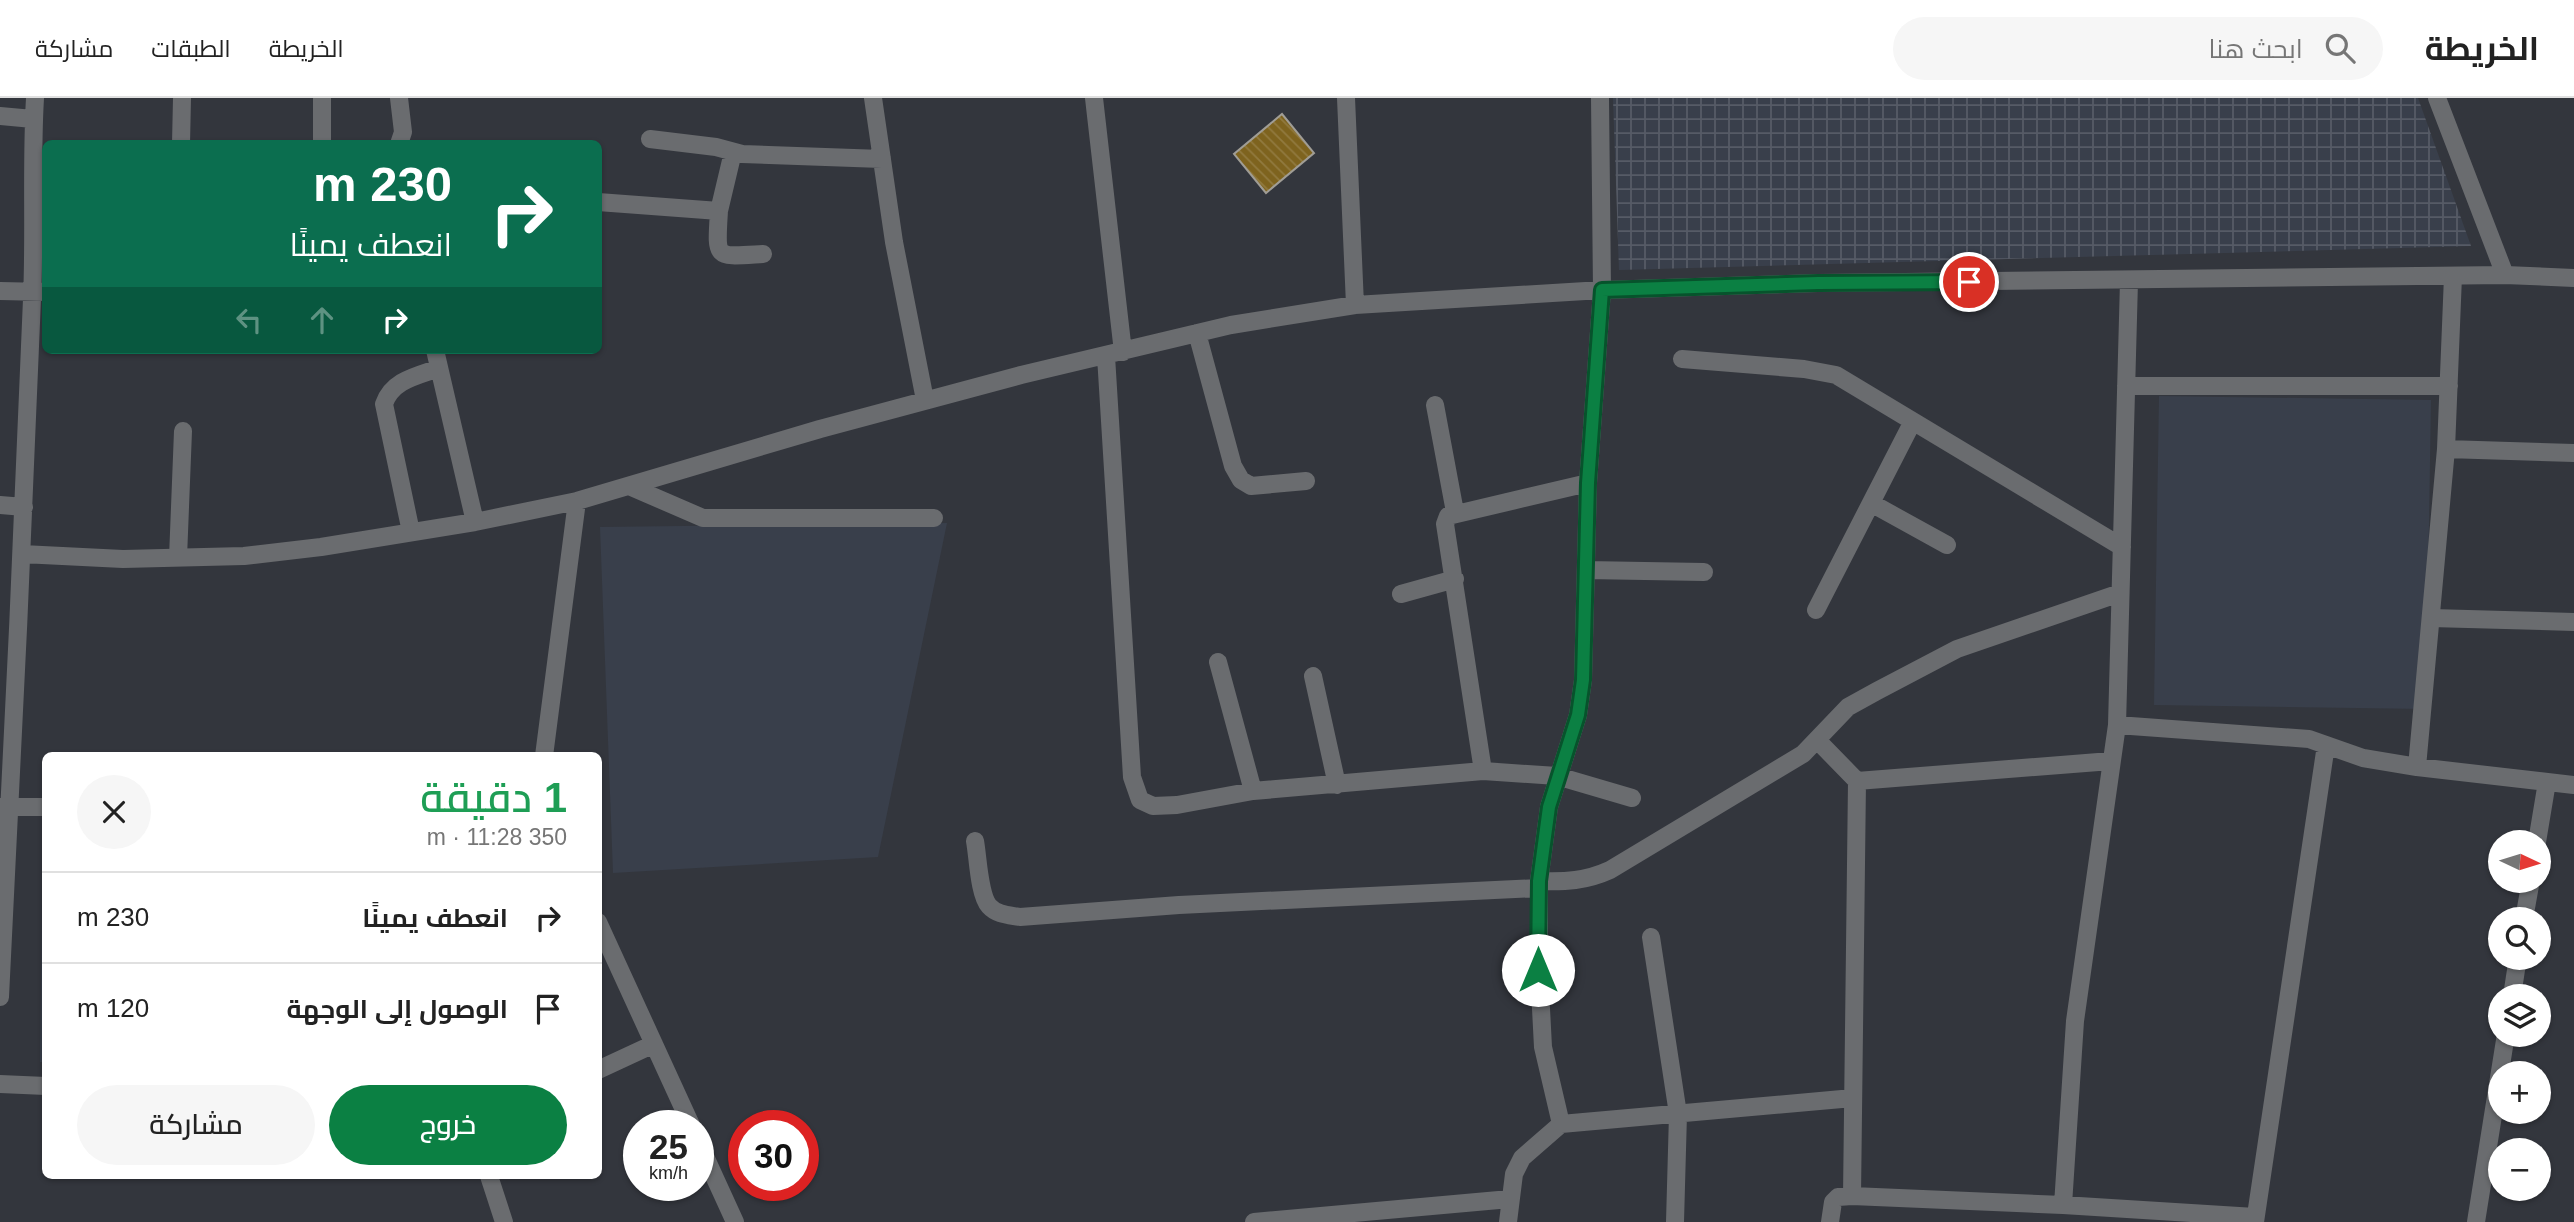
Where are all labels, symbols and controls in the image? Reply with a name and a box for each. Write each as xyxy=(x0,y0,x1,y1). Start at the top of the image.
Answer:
search box xyxy=(1893,17,2383,80)
icon: search xyxy=(2321,29,2359,67)
text: الخريطة xyxy=(2425,30,2539,67)
text: ابحث هنا xyxy=(2209,34,2303,64)
text: مشاركة xyxy=(35,35,113,62)
text: الطبقات xyxy=(151,35,231,62)
text: الخريطة xyxy=(269,35,344,62)
text: 230 m xyxy=(313,157,452,211)
icon: right xyxy=(476,168,567,259)
text: انعطف يمينًا xyxy=(289,227,452,263)
pin xyxy=(1939,252,1999,312)
icon: arrive xyxy=(1950,263,1988,301)
icon: left xyxy=(230,301,268,339)
icon: ahead xyxy=(303,301,341,339)
icon: right xyxy=(376,301,414,339)
text: 1 دقيقة xyxy=(420,774,567,821)
button: close xyxy=(77,775,151,849)
text: 350 m · 11:28 xyxy=(427,824,567,850)
north arrow xyxy=(2488,830,2552,892)
map controls xyxy=(2488,830,2551,1201)
icon: right xyxy=(529,899,567,937)
text: 230 m xyxy=(77,902,149,932)
text: انعطف يمينًا xyxy=(362,903,508,933)
button: search xyxy=(2488,907,2551,970)
position arrow xyxy=(1501,933,1575,1007)
button: layers xyxy=(2488,984,2551,1047)
icon: arrive xyxy=(529,990,567,1028)
text: 120 m xyxy=(77,993,149,1023)
text: الوصول إلى الوجهة xyxy=(286,994,508,1024)
button: + xyxy=(2488,1061,2551,1124)
button: مشاركة xyxy=(77,1085,315,1165)
button: خروج xyxy=(329,1085,567,1165)
speed limit sign: 30 xyxy=(728,1110,819,1201)
text: 25 xyxy=(649,1127,688,1166)
button: − xyxy=(2488,1138,2551,1201)
text: km/h xyxy=(649,1163,688,1183)

